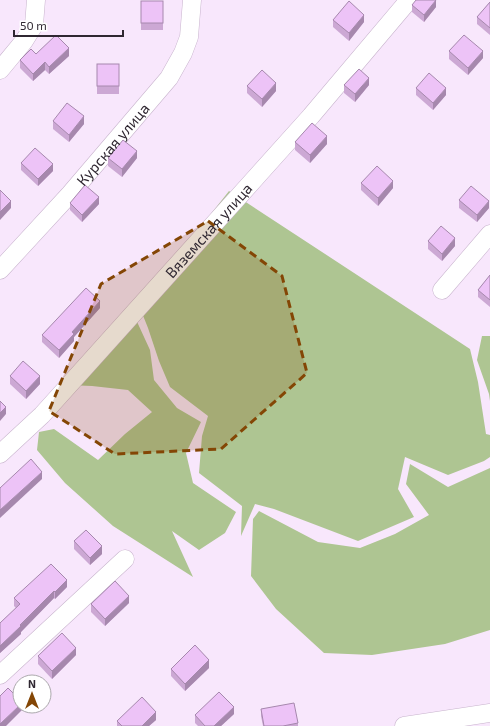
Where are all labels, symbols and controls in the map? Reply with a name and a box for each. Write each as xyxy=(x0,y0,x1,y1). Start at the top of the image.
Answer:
scale bar xyxy=(14,12,123,38)
text: 50 m xyxy=(20,18,47,32)
street label: Курская улица xyxy=(72,99,153,189)
street label: Вяземская улица xyxy=(161,179,256,281)
north arrow xyxy=(12,674,52,714)
text: N xyxy=(28,677,36,690)

